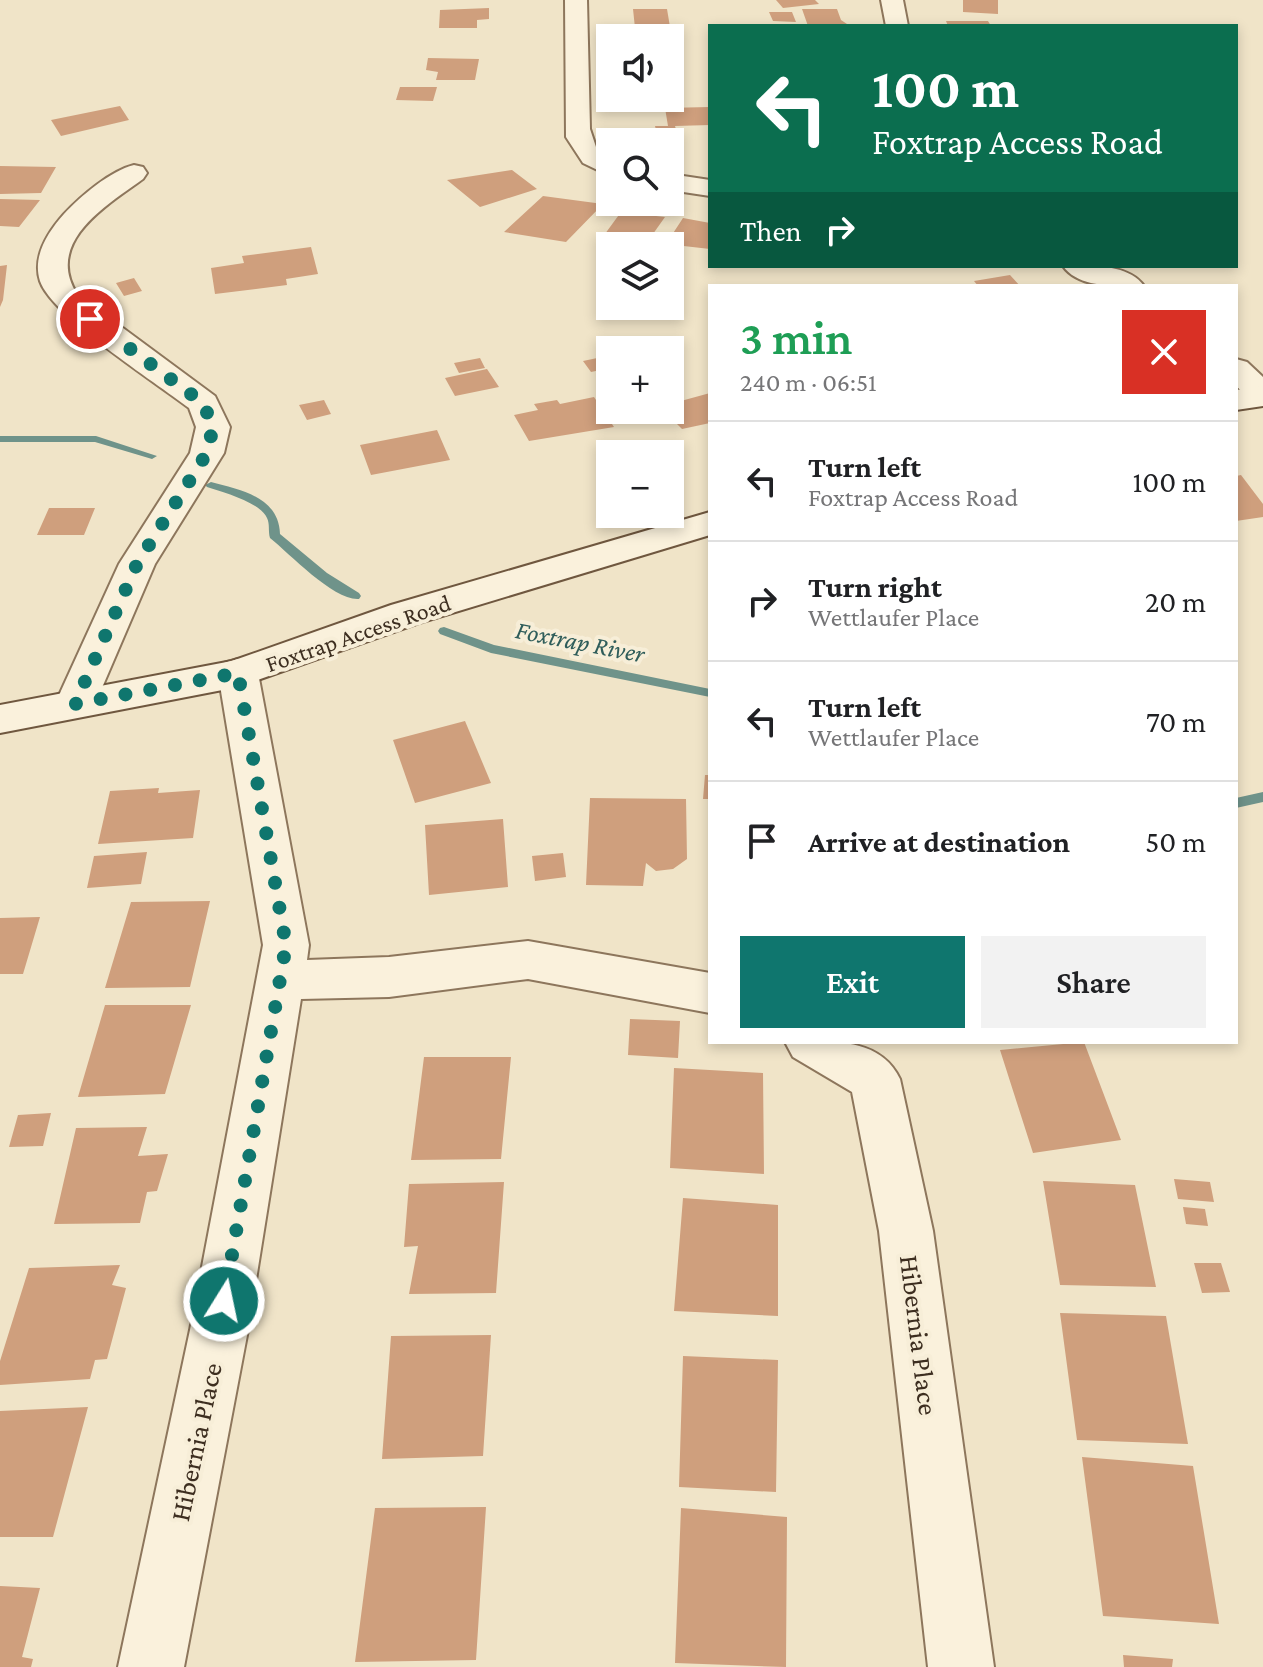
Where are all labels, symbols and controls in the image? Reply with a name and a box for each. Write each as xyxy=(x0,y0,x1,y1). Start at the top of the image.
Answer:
map controls xyxy=(596,24,684,528)
button: sound xyxy=(596,24,684,112)
icon: left xyxy=(740,56,844,160)
text: 100 m xyxy=(872,57,1019,119)
text: Foxtrap Access Road xyxy=(872,122,1163,162)
button: search xyxy=(596,128,684,216)
icon: right xyxy=(818,208,862,252)
text: Then xyxy=(740,214,802,247)
button: layers xyxy=(596,232,684,320)
pin xyxy=(56,285,124,353)
icon: arrive xyxy=(68,297,112,341)
button: close xyxy=(1122,310,1206,394)
text: 3 min xyxy=(740,311,852,364)
button: + xyxy=(596,336,684,424)
text: 240 m · 06:51 xyxy=(740,368,877,397)
button: − xyxy=(596,440,684,528)
text: Turn left xyxy=(808,450,921,483)
icon: left xyxy=(740,459,784,503)
text: 100 m xyxy=(1132,465,1206,498)
text: Foxtrap Access Road xyxy=(808,483,1018,512)
text: Turn right xyxy=(808,570,942,603)
icon: right xyxy=(740,579,784,623)
text: 20 m xyxy=(1145,585,1206,618)
street label: Foxtrap Access Road xyxy=(262,589,454,677)
text: Wettlaufer Place xyxy=(808,603,979,632)
water label: Foxtrap River xyxy=(513,615,648,669)
text: Turn left xyxy=(808,690,921,723)
icon: left xyxy=(740,699,784,743)
text: 70 m xyxy=(1146,705,1206,738)
text: Wettlaufer Place xyxy=(808,723,979,752)
icon: arrive xyxy=(740,819,784,863)
text: Arrive at destination xyxy=(808,825,1070,858)
text: 50 m xyxy=(1145,825,1206,858)
button: Exit xyxy=(740,936,965,1028)
button: Share xyxy=(981,936,1206,1028)
street label: Hibernia Place xyxy=(894,1253,944,1417)
position arrow xyxy=(182,1259,266,1343)
street label: Hibernia Place xyxy=(164,1360,228,1524)

